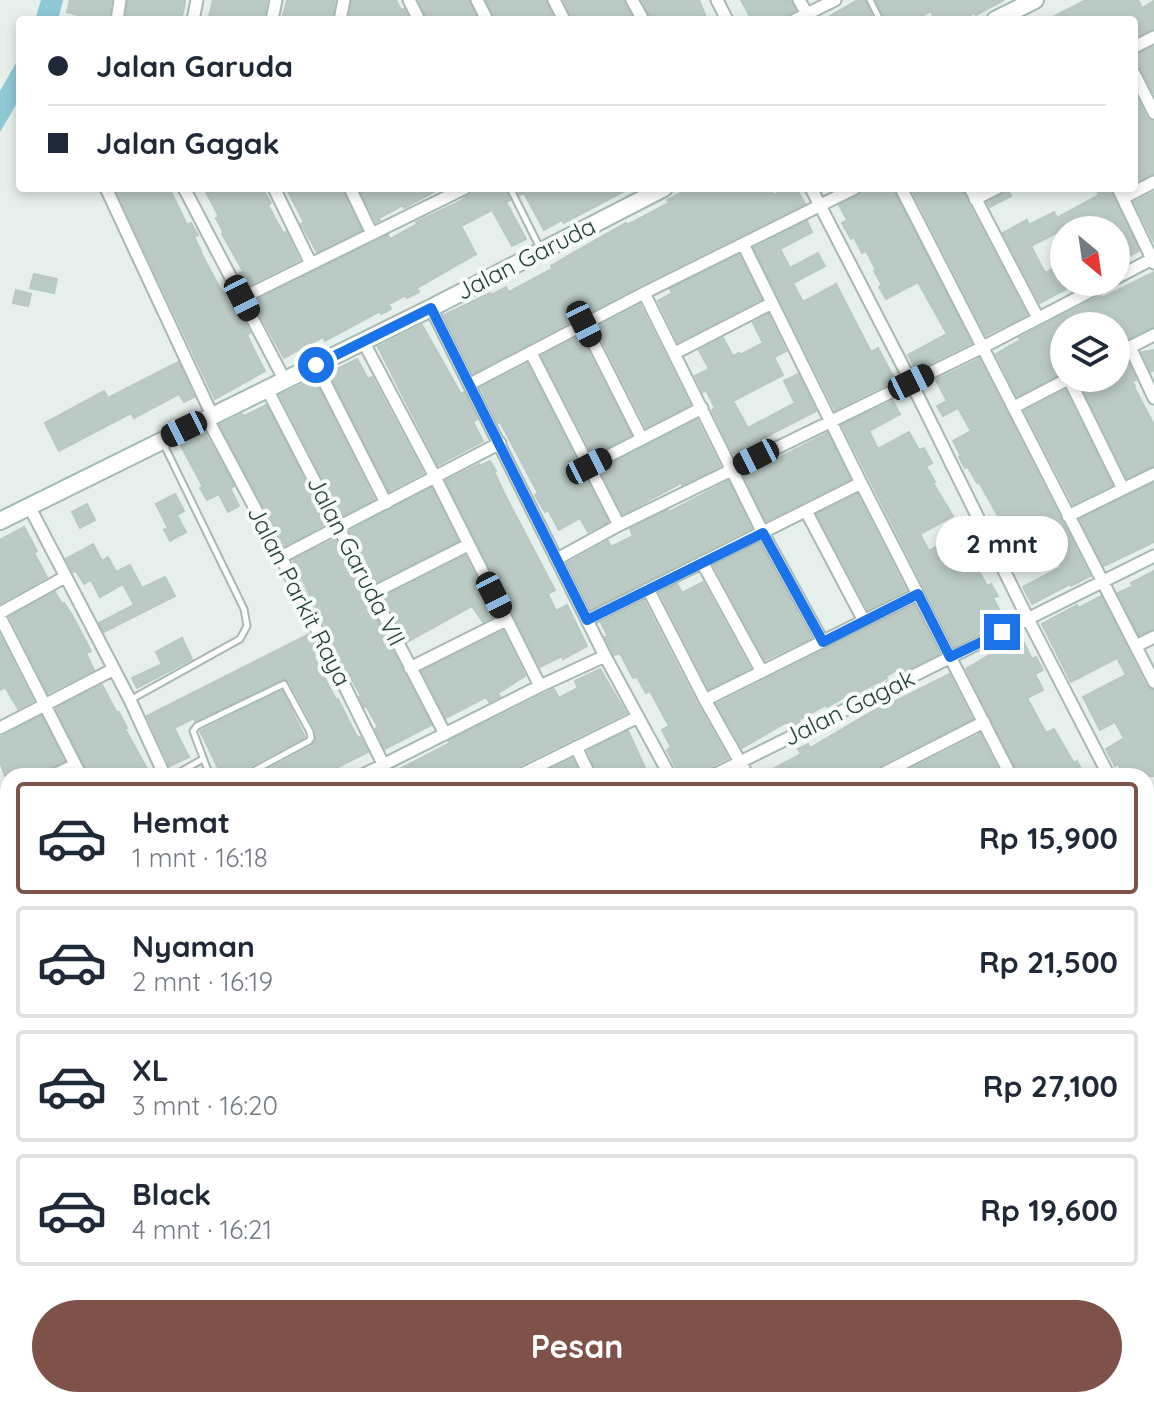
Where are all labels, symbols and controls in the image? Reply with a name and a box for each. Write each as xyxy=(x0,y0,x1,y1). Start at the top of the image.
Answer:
text: Jalan Garuda xyxy=(96,47,293,85)
text: Jalan Gagak xyxy=(96,124,280,162)
street label: Jalan Garuda xyxy=(451,210,600,306)
north arrow xyxy=(1050,216,1130,296)
map controls xyxy=(1050,216,1130,392)
car xyxy=(220,271,264,325)
car xyxy=(563,297,605,351)
button: layers xyxy=(1050,312,1130,392)
route start xyxy=(298,347,334,383)
car xyxy=(884,361,938,403)
car xyxy=(157,408,211,450)
car xyxy=(729,435,783,479)
car xyxy=(562,444,616,488)
street label: Jalan Garuda VII xyxy=(301,471,413,651)
street label: Jalan Parkit Raya xyxy=(242,500,358,691)
callout: 2 mnt xyxy=(936,516,1068,572)
text: 2 mnt xyxy=(966,527,1038,560)
car xyxy=(472,568,516,622)
route end xyxy=(984,614,1020,650)
street label: Jalan Gagak xyxy=(778,662,919,752)
icon: car xyxy=(36,802,108,874)
text: Hemat xyxy=(132,803,230,841)
text: Rp 15,900 xyxy=(979,819,1118,857)
text: 1 mnt · 16:18 xyxy=(132,841,268,874)
icon: car xyxy=(36,926,108,998)
text: Nyaman xyxy=(132,927,255,965)
text: Rp 21,500 xyxy=(979,943,1118,981)
text: 2 mnt · 16:19 xyxy=(132,965,273,998)
icon: car xyxy=(36,1050,108,1122)
text: XL xyxy=(132,1051,169,1089)
text: Rp 27,100 xyxy=(983,1067,1118,1105)
text: 3 mnt · 16:20 xyxy=(132,1089,278,1122)
icon: car xyxy=(36,1174,108,1246)
text: Black xyxy=(132,1175,211,1213)
text: Rp 19,600 xyxy=(980,1191,1118,1229)
text: 4 mnt · 16:21 xyxy=(132,1213,272,1246)
button: Pesan xyxy=(32,1300,1122,1392)

